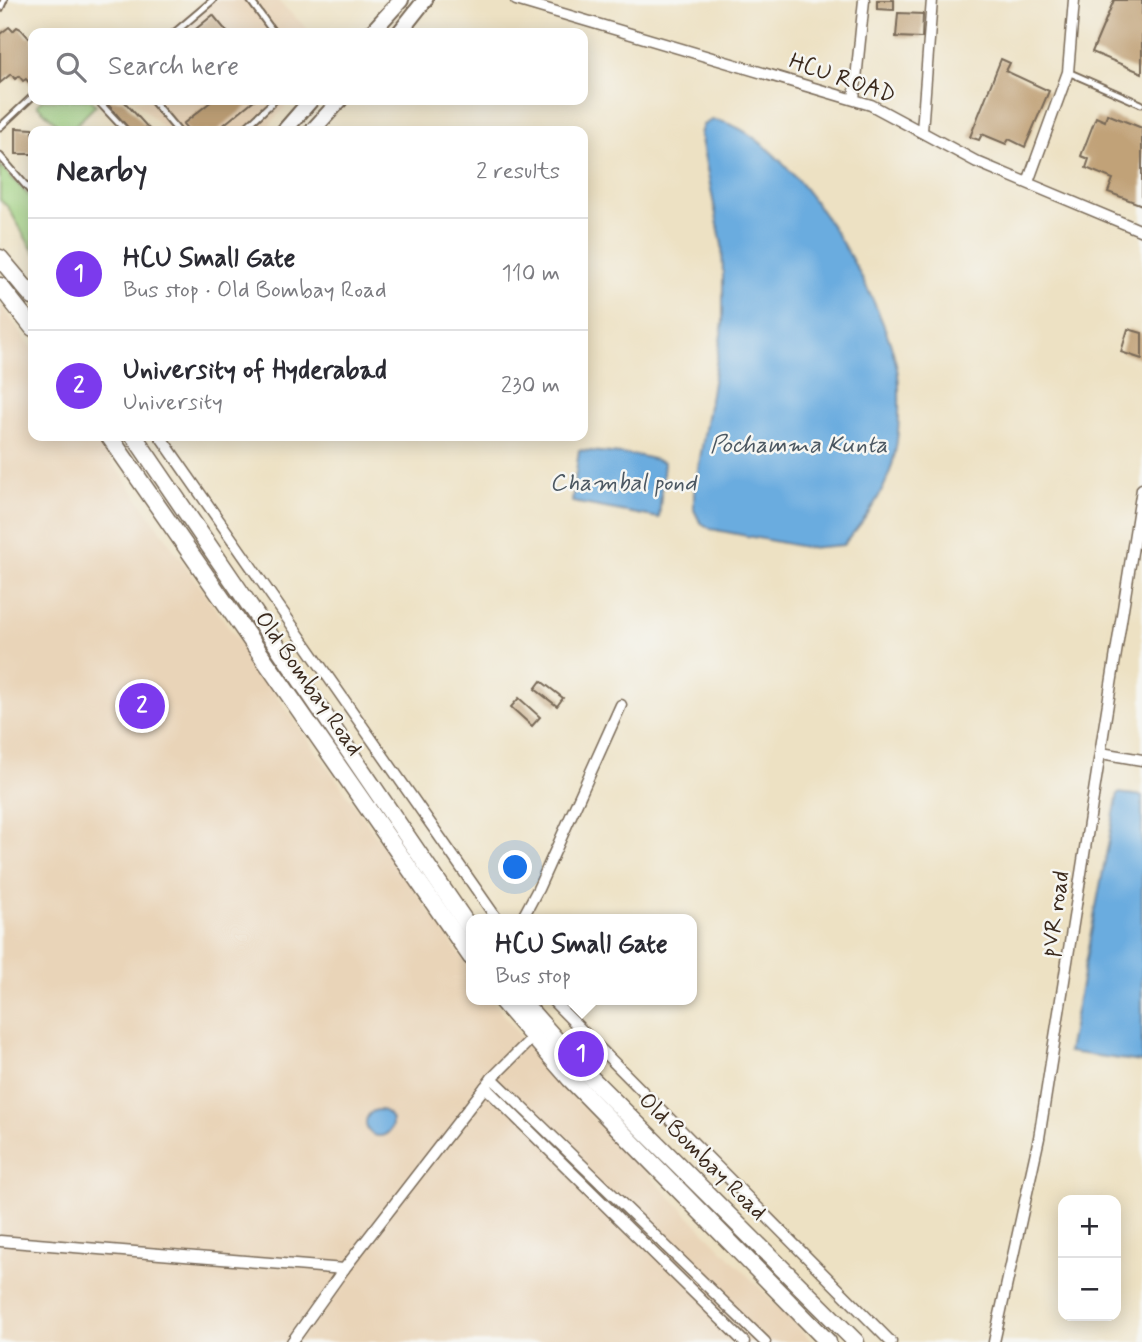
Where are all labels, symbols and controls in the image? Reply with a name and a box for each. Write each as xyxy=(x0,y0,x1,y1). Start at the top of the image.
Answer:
search box xyxy=(28,28,588,105)
street label: HCU ROAD xyxy=(785,47,899,111)
icon: search xyxy=(52,48,90,86)
text: Search here xyxy=(108,50,239,84)
text: Nearby xyxy=(56,152,147,191)
text: 2 results xyxy=(476,157,560,187)
text: HCU Small Gate xyxy=(123,242,296,276)
text: 1 xyxy=(74,259,84,289)
text: 110 m xyxy=(501,259,560,289)
text: Bus stop · Old Bombay Road xyxy=(123,276,387,306)
text: University of Hyderabad xyxy=(123,354,387,388)
text: 2 xyxy=(73,371,85,401)
text: 230 m xyxy=(501,371,560,401)
text: University xyxy=(123,388,223,418)
water label: Pochamma Kunta xyxy=(710,430,888,461)
water label: Chambal pond xyxy=(550,468,698,499)
street label: Old Bombay Road xyxy=(247,606,369,762)
pin: 2 xyxy=(119,680,165,732)
your location xyxy=(498,850,532,884)
street label: pVR road xyxy=(1034,869,1078,959)
popup xyxy=(466,914,697,1005)
text: HCU Small Gate xyxy=(495,928,668,962)
text: Bus stop xyxy=(495,962,571,992)
pin: 1 xyxy=(558,1028,604,1080)
street label: Old Bombay Road xyxy=(631,1086,773,1228)
map controls xyxy=(1058,1195,1121,1321)
button: + xyxy=(1058,1195,1121,1258)
button: − xyxy=(1058,1258,1121,1321)

